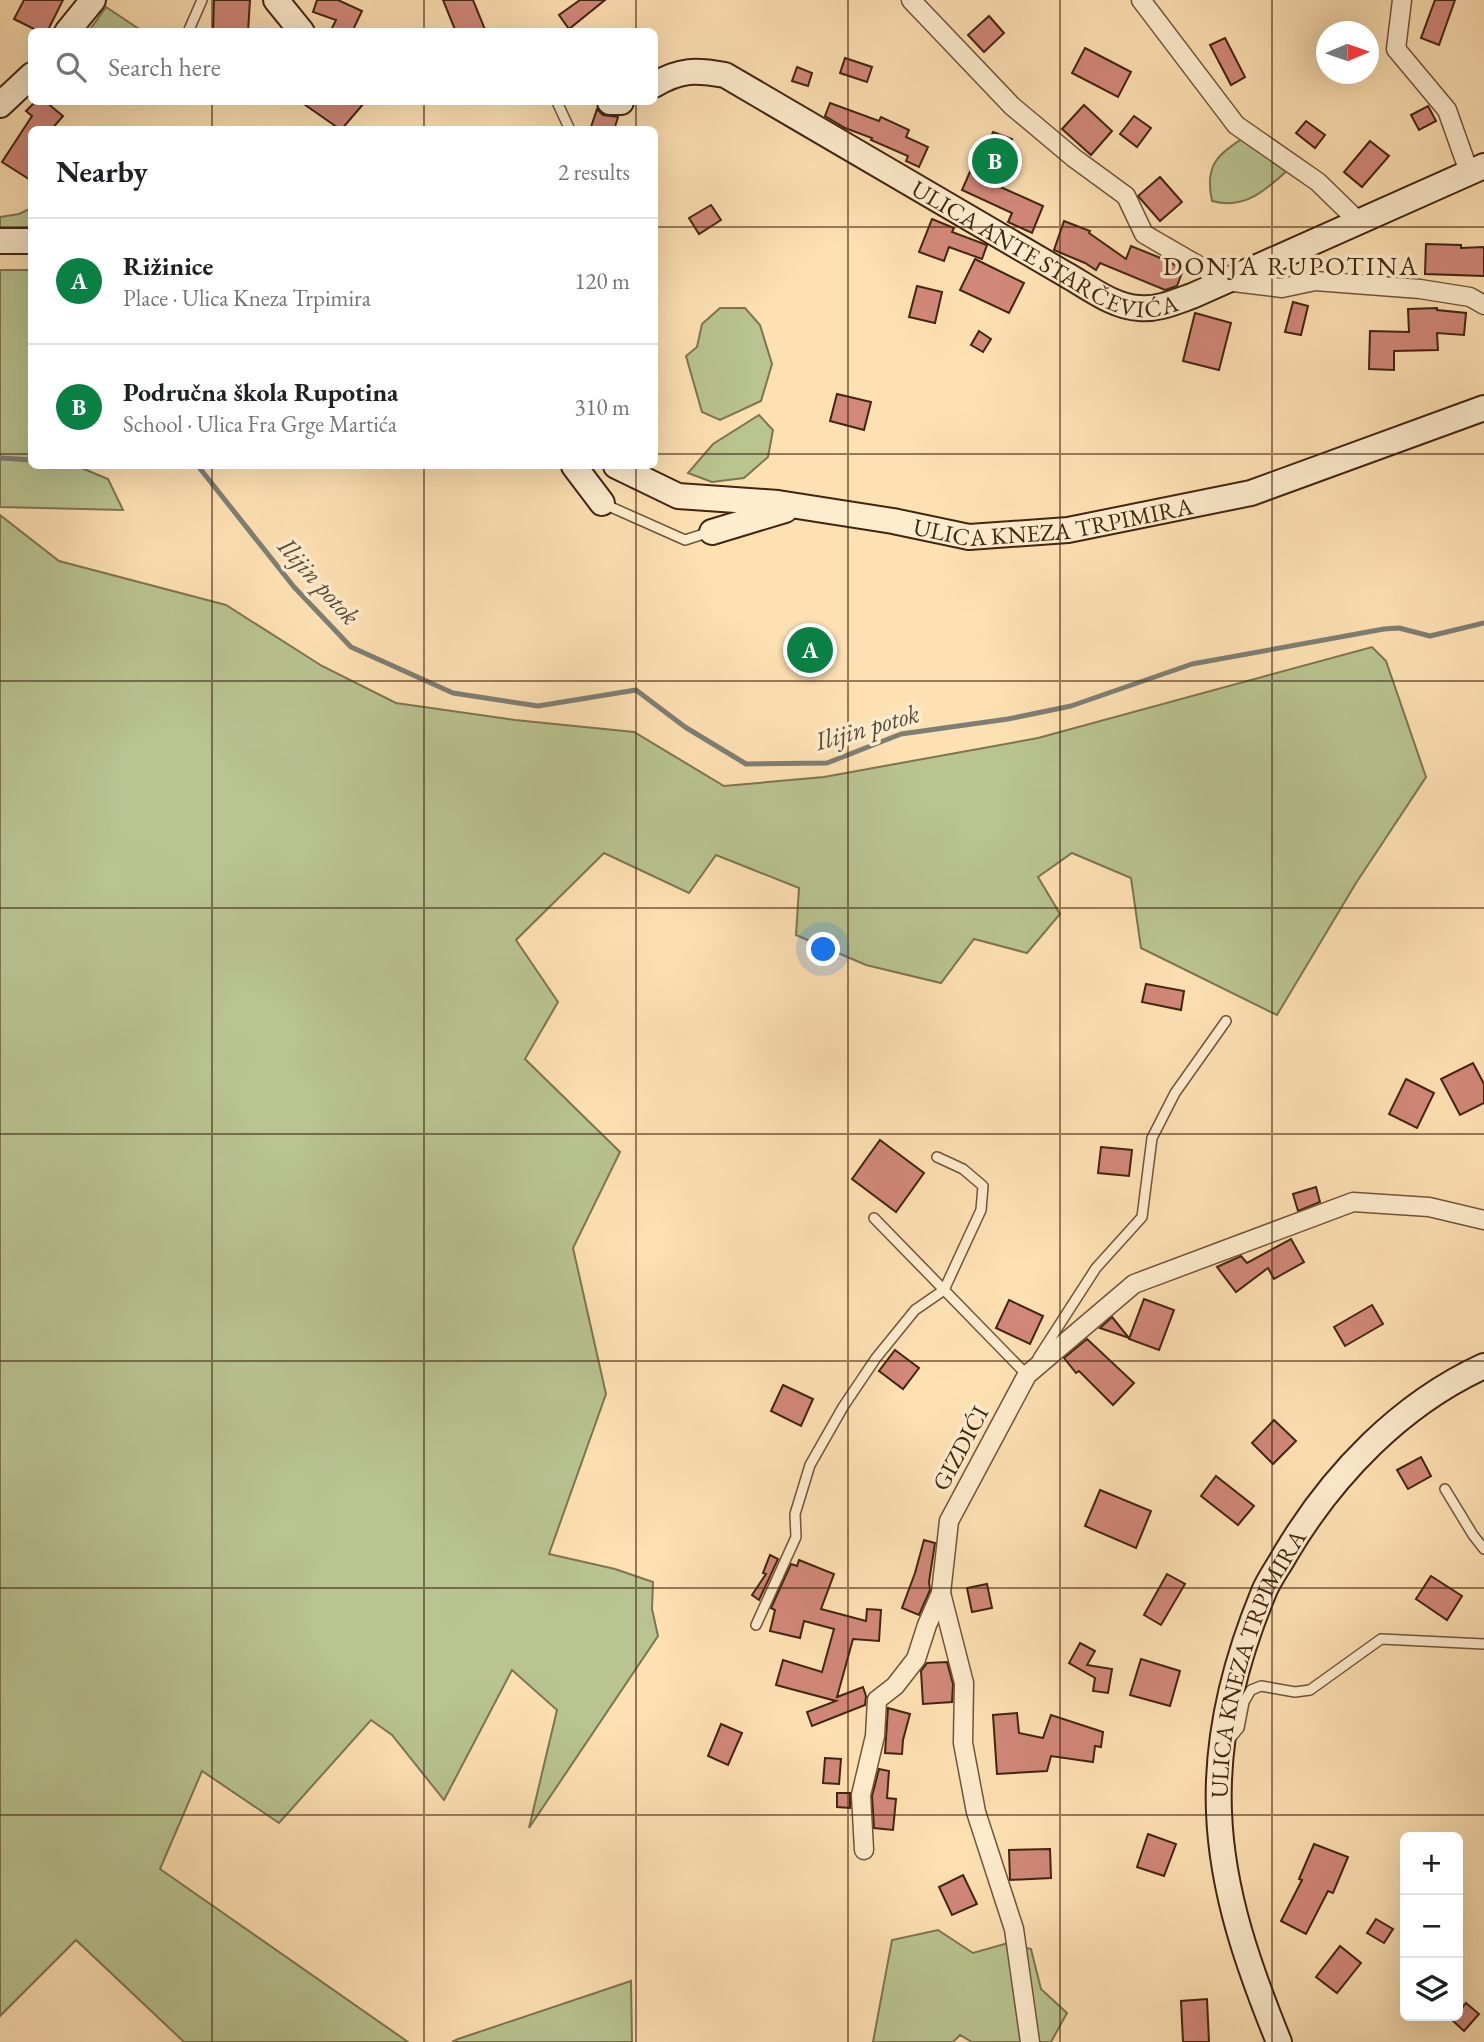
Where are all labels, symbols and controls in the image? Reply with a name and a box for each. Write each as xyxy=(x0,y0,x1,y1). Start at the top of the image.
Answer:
north arrow xyxy=(1316,21,1379,84)
search box xyxy=(28,28,658,105)
icon: search xyxy=(52,48,90,86)
text: Search here xyxy=(108,50,221,84)
pin: B xyxy=(972,135,1018,187)
text: Nearby xyxy=(56,152,148,191)
text: 2 results xyxy=(558,157,630,187)
street label: ULICA ANTE STARČEVIĆA xyxy=(906,172,1182,324)
text: Rižinice xyxy=(123,249,213,283)
district label: DONJA RUPOTINA xyxy=(1163,249,1419,283)
text: A xyxy=(71,266,87,296)
text: 120 m xyxy=(574,266,630,296)
text: Place · Ulica Kneza Trpimira xyxy=(123,283,371,313)
text: Područna škola Rupotina xyxy=(123,375,399,409)
text: B xyxy=(72,392,86,422)
text: 310 m xyxy=(574,392,630,422)
text: School · Ulica Fra Grge Martića xyxy=(123,409,397,439)
street label: ULICA KNEZA TRPIMIRA xyxy=(911,490,1196,552)
water label: Ilijin potok xyxy=(270,529,368,632)
pin: A xyxy=(787,624,833,676)
water label: Ilijin potok xyxy=(810,696,923,758)
your location xyxy=(806,932,840,966)
street label: GIZDIĆI xyxy=(925,1400,995,1496)
street label: ULICA KNEZA TRPIMIRA xyxy=(1203,1523,1313,1798)
map controls xyxy=(1400,1832,1463,2021)
button: + xyxy=(1400,1832,1463,1895)
button: − xyxy=(1400,1895,1463,1958)
button: layers xyxy=(1400,1958,1463,2021)

